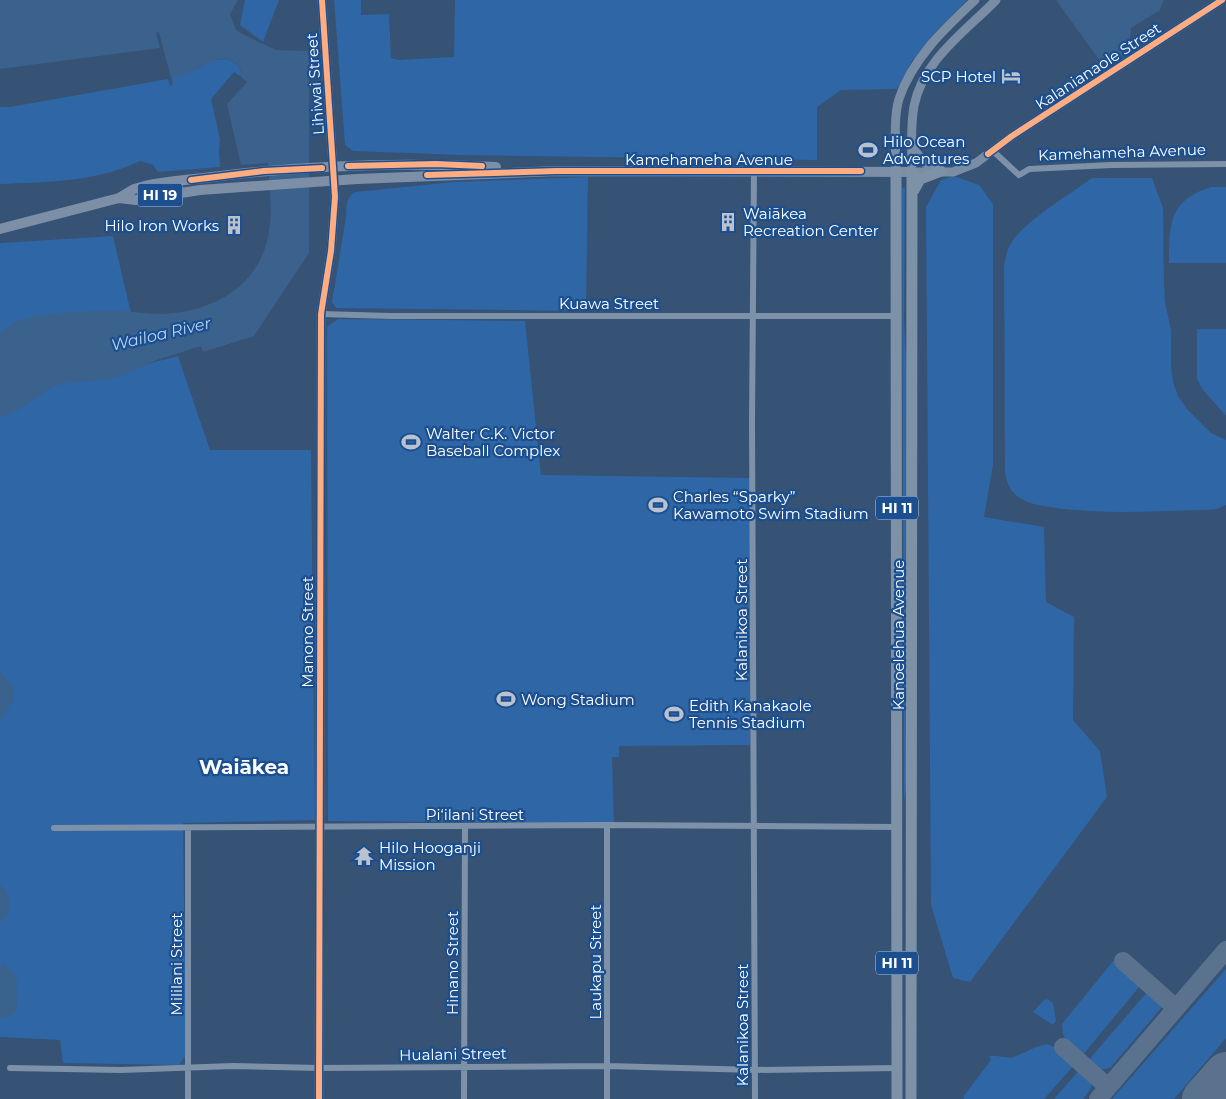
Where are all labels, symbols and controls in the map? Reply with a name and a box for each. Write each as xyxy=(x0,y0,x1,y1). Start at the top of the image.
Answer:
street label: Kalanianaole Street xyxy=(1032,18,1164,114)
street label: Lihiwai Street xyxy=(302,32,328,136)
hotel icon: SCP Hotel xyxy=(1000,65,1022,87)
place label: SCP Hotel xyxy=(921,67,996,86)
place label: Hilo Ocean Adventures xyxy=(883,132,969,168)
sports icon: Hilo Ocean Adventures xyxy=(857,139,879,161)
street label: Kamehameha Avenue xyxy=(1038,140,1206,164)
street label: Kamehameha Avenue xyxy=(625,150,793,169)
road number: HI 19 xyxy=(138,184,182,206)
place label: Waiākea Recreation Center xyxy=(743,204,879,240)
building icon: Waiākea Recreation Center xyxy=(717,211,739,233)
building icon: Hilo Iron Works xyxy=(223,214,245,236)
place label: Hilo Iron Works xyxy=(104,216,219,235)
street label: Kuawa Street xyxy=(559,294,659,313)
water label: Wailoa River xyxy=(109,313,213,355)
place label: Walter C.K. Victor Baseball Complex xyxy=(426,424,560,460)
sports icon: Walter C.K. Victor Baseball Complex xyxy=(400,431,422,453)
place label: Charles “Sparky” Kawamoto Swim Stadium xyxy=(673,487,869,523)
sports icon: Charles “Sparky” Kawamoto Swim Stadium xyxy=(647,494,669,516)
road number: HI 11 xyxy=(876,496,918,520)
street label: Kalanikoa Street xyxy=(732,559,751,681)
street label: Kanoelehua Avenue xyxy=(889,560,908,710)
street label: Manono Street xyxy=(298,576,317,688)
sports icon: Wong Stadium xyxy=(495,688,517,710)
place label: Wong Stadium xyxy=(521,690,635,709)
place label: Edith Kanakaole Tennis Stadium xyxy=(689,696,812,732)
sports icon: Edith Kanakaole Tennis Stadium xyxy=(663,703,685,725)
district label: Waiākea xyxy=(199,755,289,779)
street label: Pi‘ilani Street xyxy=(426,805,524,824)
place label: Hilo Hooganji Mission xyxy=(379,838,481,874)
temple icon: Hilo Hooganji Mission xyxy=(353,845,375,867)
street label: Laukapu Street xyxy=(586,905,605,1019)
street label: Hinano Street xyxy=(443,911,462,1015)
street label: Mililani Street xyxy=(167,913,186,1015)
road number: HI 11 xyxy=(876,951,918,974)
street label: Kalanikoa Street xyxy=(733,964,752,1086)
street label: Hualani Street xyxy=(399,1044,507,1064)

